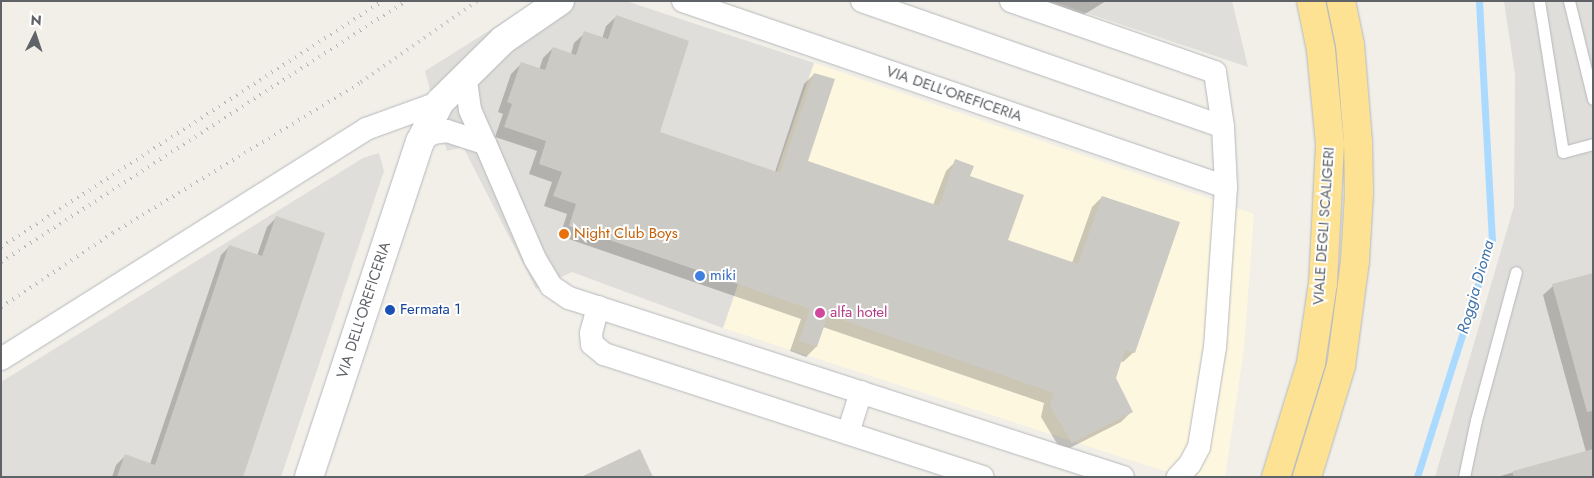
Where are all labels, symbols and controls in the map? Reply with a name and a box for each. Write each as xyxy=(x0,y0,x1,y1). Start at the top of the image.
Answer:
north arrow xyxy=(10,10,60,60)
text: N xyxy=(30,10,42,30)
street label: VIA DELL'OREFICERIA xyxy=(884,62,1024,126)
street label: VIALE DEGLI SCALIGERI xyxy=(1309,146,1339,306)
place label: Night Club Boys xyxy=(574,225,678,243)
marker: Night Club Boys xyxy=(558,228,570,240)
water label: Roggia Dioma xyxy=(1453,238,1499,336)
street label: VIA DELL'OREFICERIA xyxy=(333,239,395,381)
place label: miki xyxy=(710,267,736,285)
marker: miki xyxy=(694,270,706,282)
place label: Fermata 1 xyxy=(400,301,461,319)
marker: Fermata 1 xyxy=(384,304,396,316)
place label: alfa hotel xyxy=(830,304,888,322)
marker: alfa hotel xyxy=(814,307,826,319)

